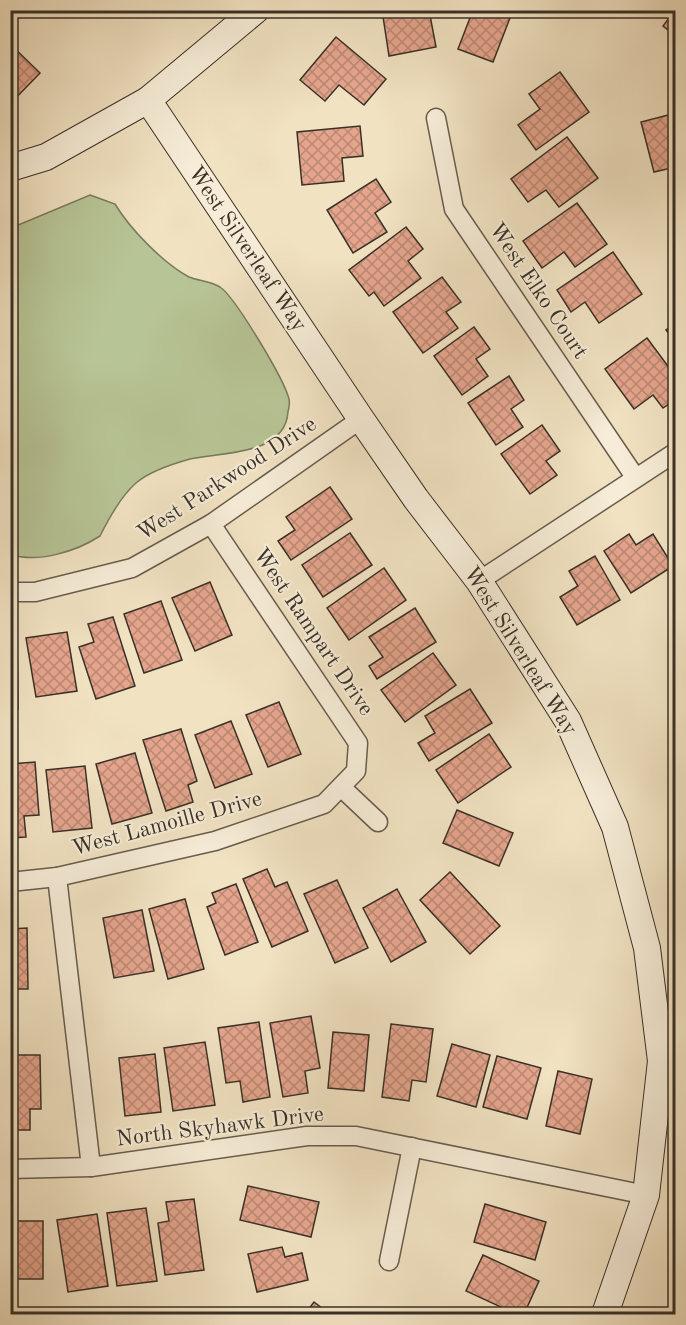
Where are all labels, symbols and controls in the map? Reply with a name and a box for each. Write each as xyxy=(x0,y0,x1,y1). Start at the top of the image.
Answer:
street label: West Silverleaf Way xyxy=(184,162,311,336)
street label: West Elko Court xyxy=(485,219,591,363)
street label: West Parkwood Drive xyxy=(134,413,320,545)
street label: West Rampart Drive xyxy=(249,544,377,720)
street label: West Silverleaf Way xyxy=(459,563,581,740)
street label: West Lamoille Drive xyxy=(70,788,264,860)
street label: North Skyhawk Drive xyxy=(115,1103,325,1151)

